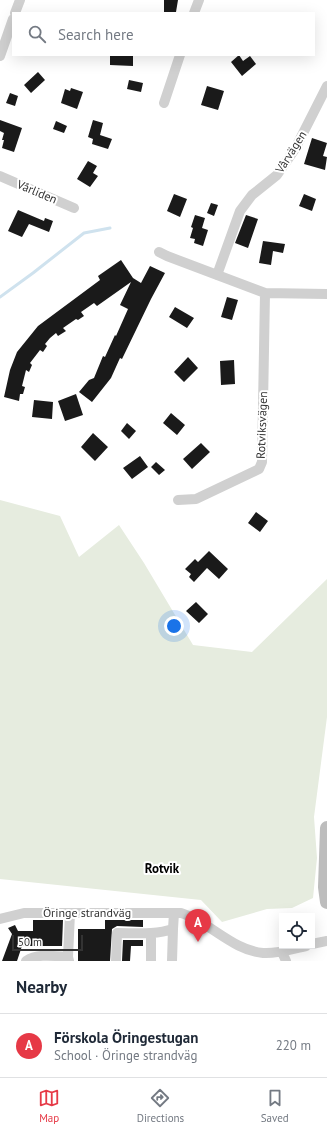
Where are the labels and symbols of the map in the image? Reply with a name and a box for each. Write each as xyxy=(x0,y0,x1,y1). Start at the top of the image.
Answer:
street label: Vårvägen xyxy=(271,128,309,177)
street label: Vårliden xyxy=(14,176,60,207)
street label: Rotviksvägen xyxy=(253,391,270,459)
your location xyxy=(164,616,184,636)
district label: Rotvik xyxy=(145,860,180,877)
street label: Öringe strandväg xyxy=(43,905,131,920)
pin: A xyxy=(185,909,211,942)
scale bar xyxy=(12,933,83,952)

